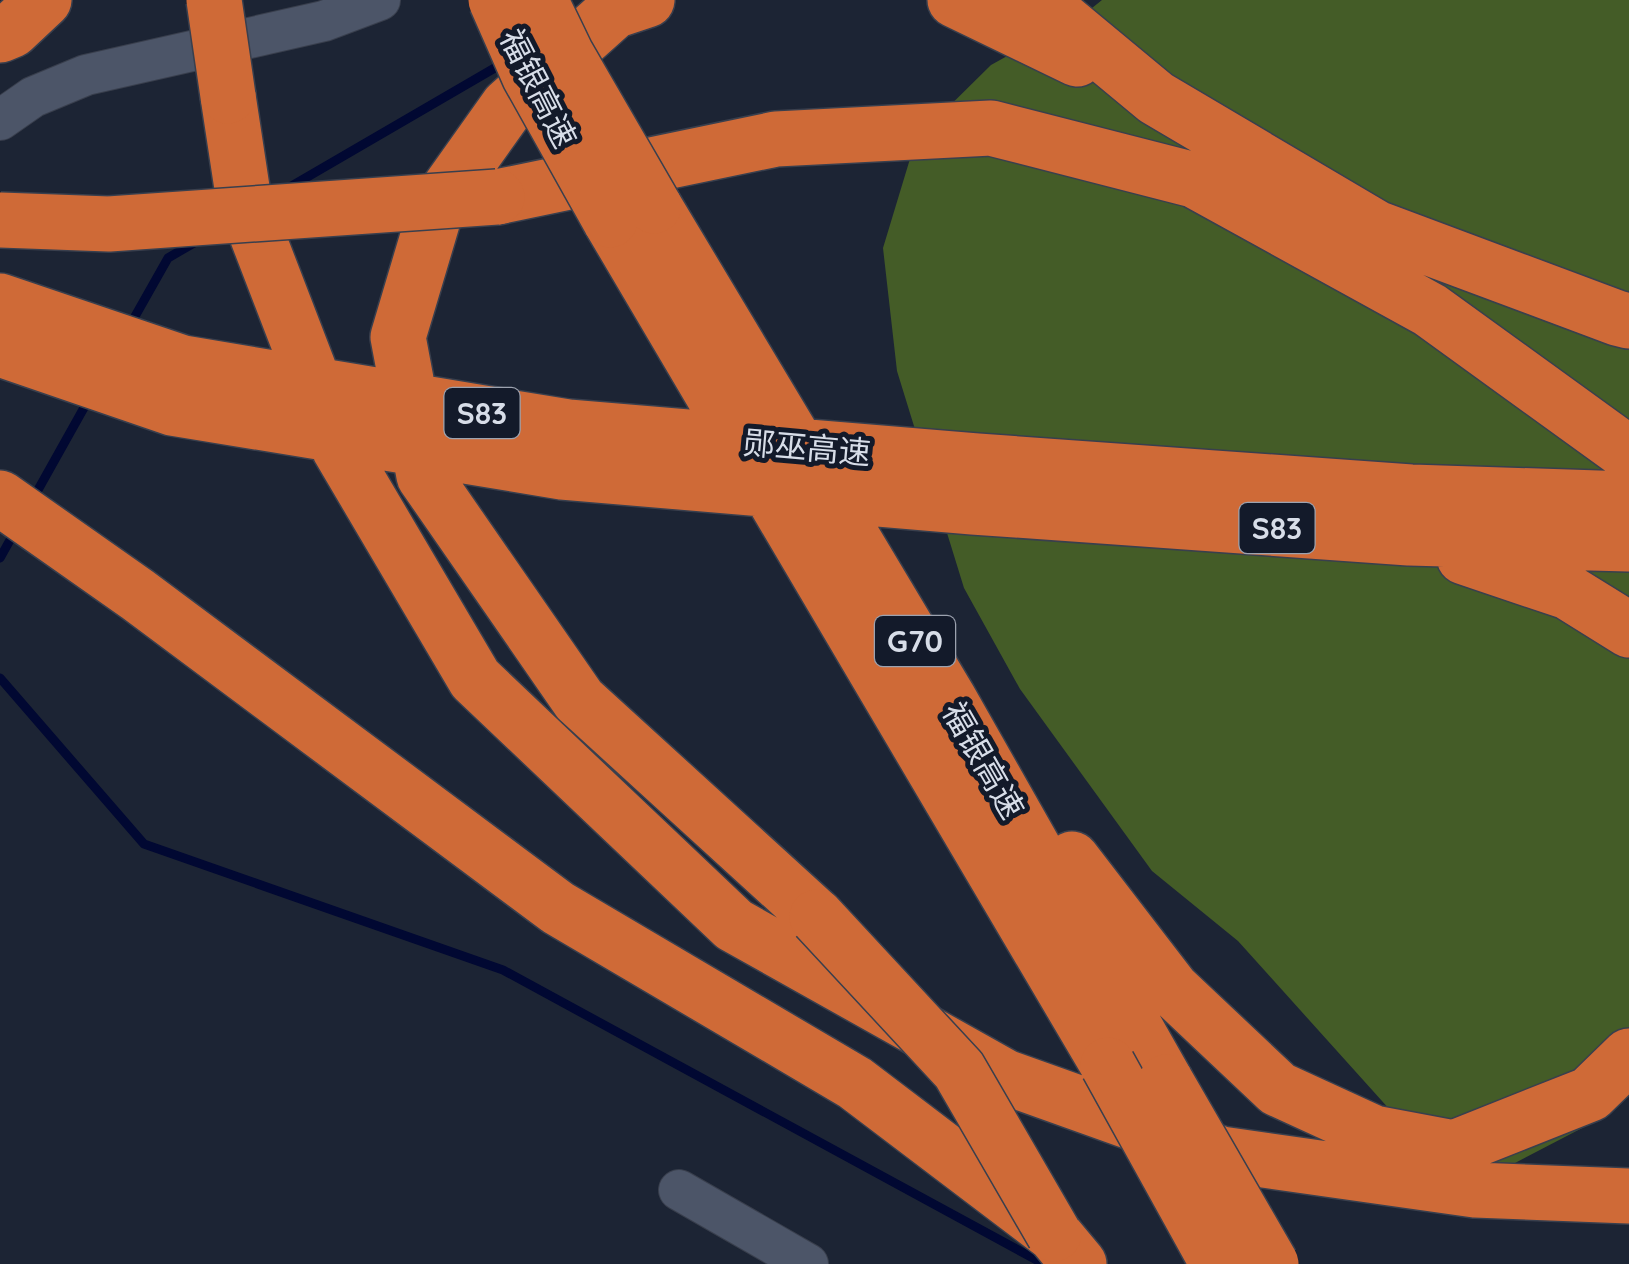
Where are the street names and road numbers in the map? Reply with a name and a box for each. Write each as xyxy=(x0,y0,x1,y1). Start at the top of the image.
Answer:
street label: 福银高速 xyxy=(492,22,586,154)
road number: S83 xyxy=(444,388,520,438)
street label: 郧巫高速 xyxy=(741,421,873,473)
road number: S83 xyxy=(1240,503,1314,553)
road number: G70 xyxy=(875,616,955,666)
street label: 福银高速 xyxy=(935,695,1033,825)

